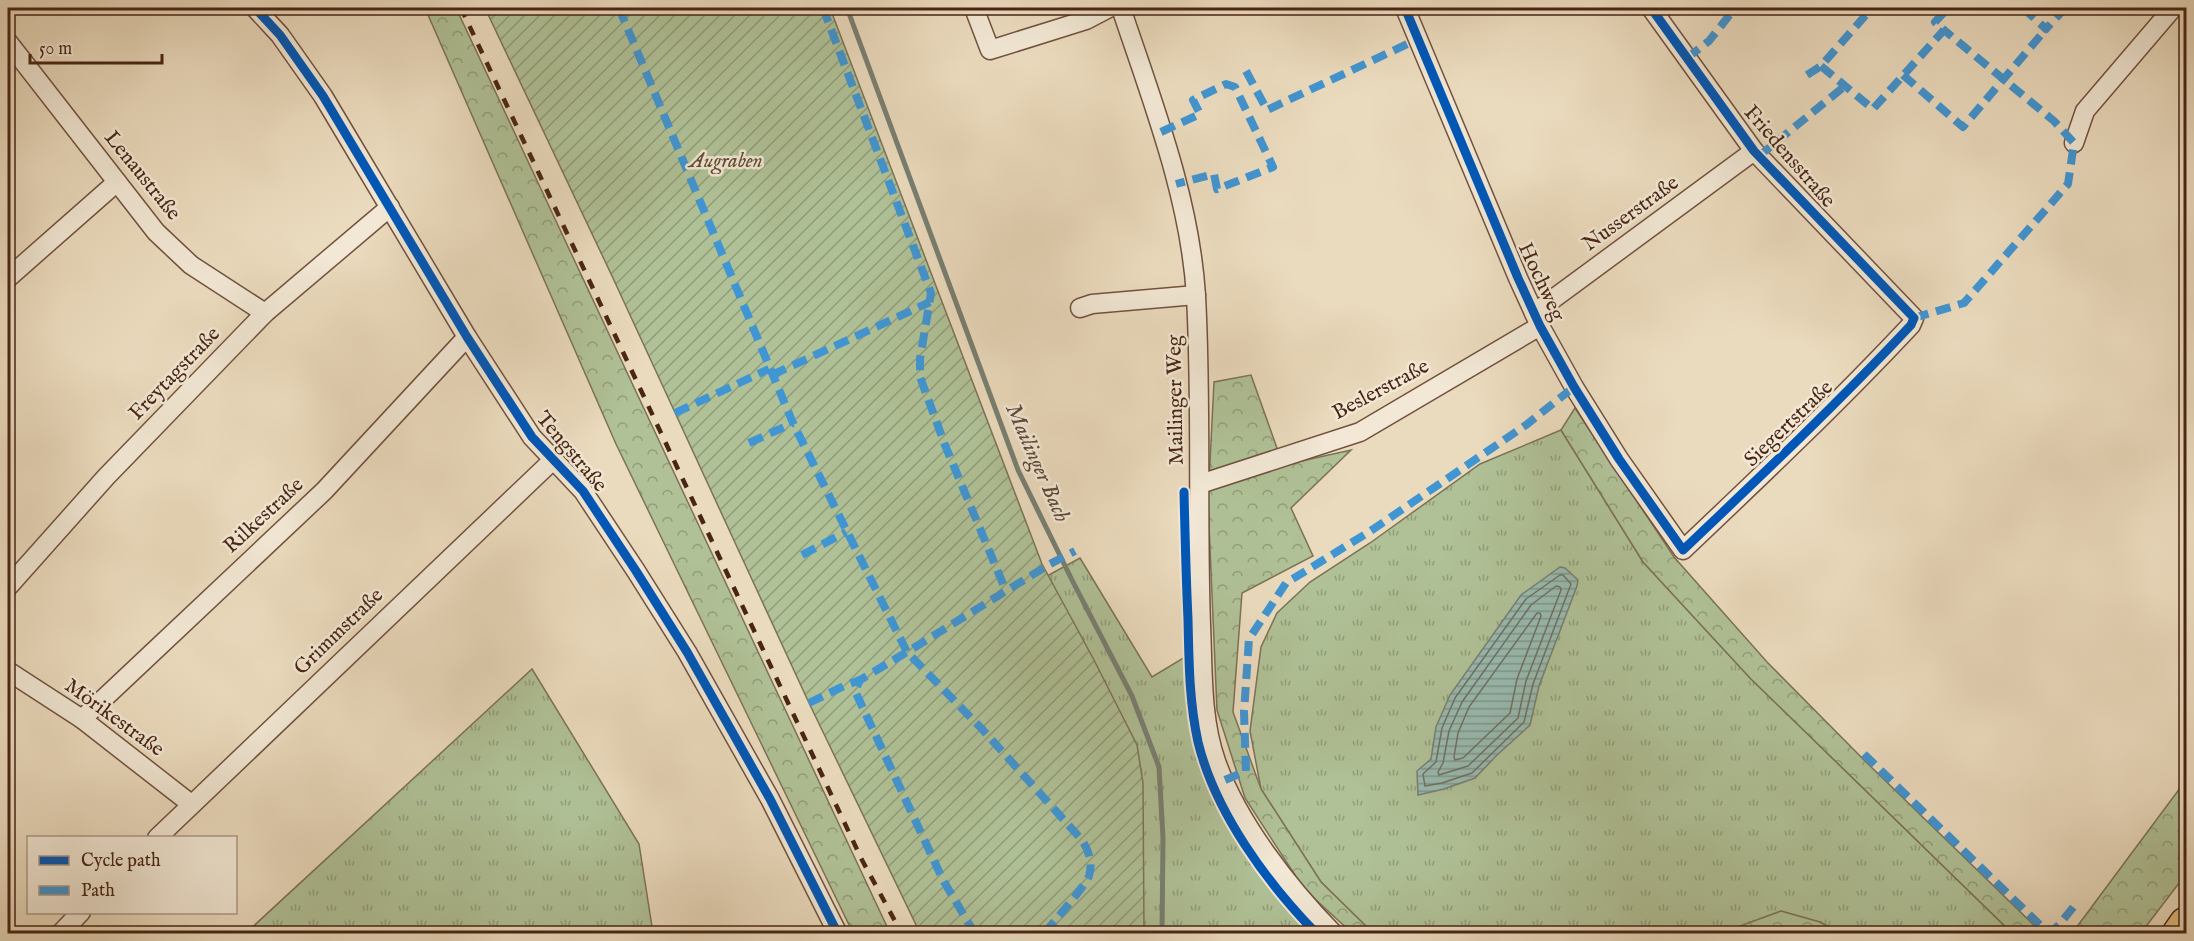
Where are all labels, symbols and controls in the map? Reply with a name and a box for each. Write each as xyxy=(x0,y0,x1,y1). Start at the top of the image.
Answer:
scale bar xyxy=(30,27,162,65)
text: 50 m xyxy=(39,38,72,61)
street label: Friedensstraße xyxy=(1737,100,1841,214)
street label: Lenaustraße xyxy=(98,126,187,227)
park label: Augraben xyxy=(687,148,763,175)
street label: Nusserstraße xyxy=(1578,170,1685,258)
street label: Hochweg xyxy=(1511,238,1571,326)
street label: Freytagstraße xyxy=(124,321,227,427)
street label: Mailinger Weg xyxy=(1161,334,1191,465)
street label: Beslerstraße xyxy=(1328,353,1434,427)
street label: Siegertstraße xyxy=(1739,375,1840,473)
water label: Mailinger Bach xyxy=(998,399,1076,527)
street label: Tengstraße xyxy=(529,406,613,498)
street label: Rilkestraße xyxy=(218,472,310,560)
street label: Grimmstraße xyxy=(289,582,390,681)
street label: Mörikestraße xyxy=(59,673,169,763)
legend xyxy=(27,836,237,914)
text: Cycle path xyxy=(81,850,161,873)
text: Path xyxy=(81,880,115,903)

